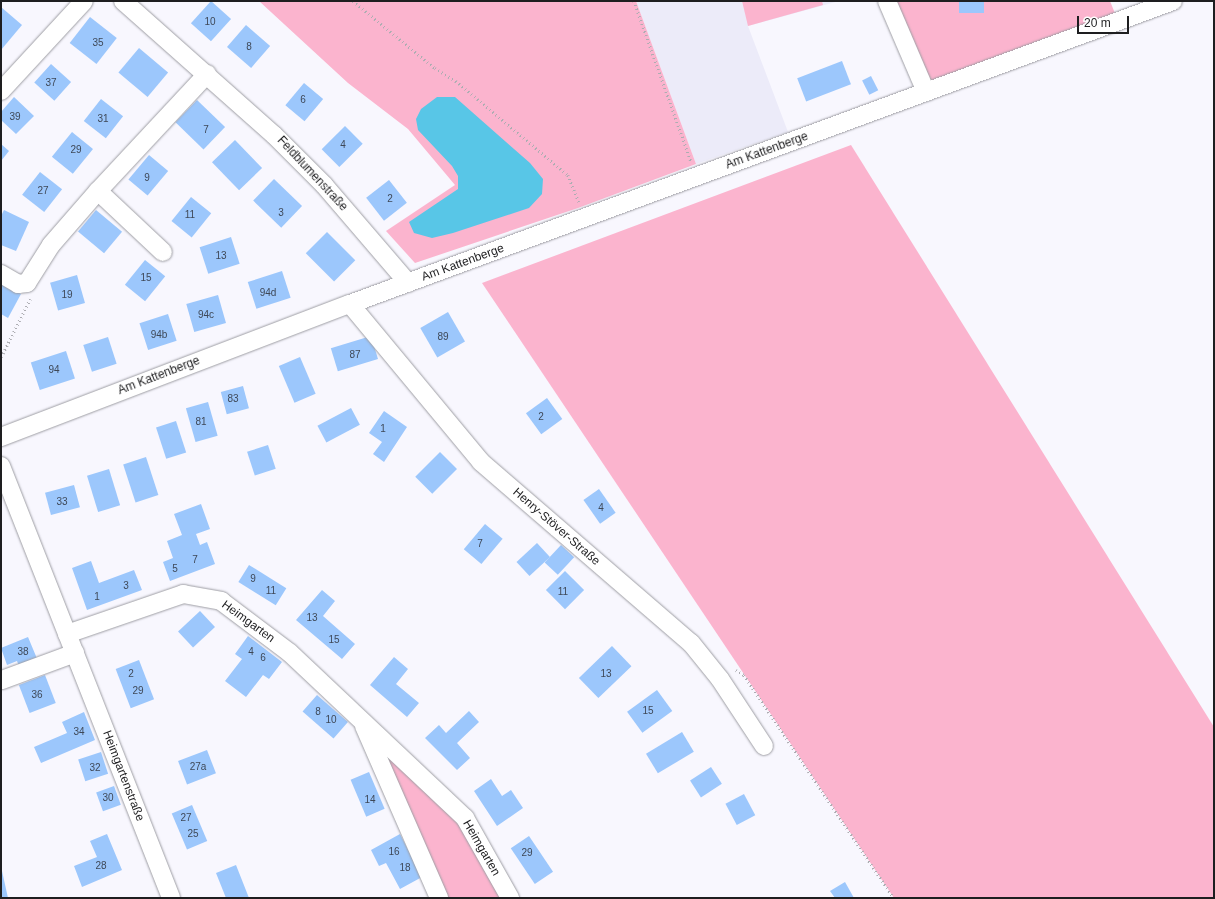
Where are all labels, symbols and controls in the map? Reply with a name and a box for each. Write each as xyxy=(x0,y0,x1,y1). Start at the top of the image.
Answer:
scale bar xyxy=(1079,8,1131,34)
house number: 10 xyxy=(204,16,216,28)
text: 20 m xyxy=(1084,16,1111,30)
house number: 35 xyxy=(92,37,104,49)
house number: 8 xyxy=(246,41,252,53)
house number: 37 xyxy=(45,77,57,89)
house number: 6 xyxy=(300,94,306,106)
house number: 39 xyxy=(9,111,21,123)
house number: 31 xyxy=(97,113,109,125)
house number: 7 xyxy=(203,124,209,136)
street label: Am Kattenberge xyxy=(724,129,810,173)
street label: Feldblumenstraße xyxy=(274,134,350,214)
house number: 4 xyxy=(340,139,346,151)
house number: 29 xyxy=(70,144,82,156)
house number: 9 xyxy=(144,172,150,184)
house number: 27 xyxy=(37,185,49,197)
house number: 2 xyxy=(387,193,393,205)
house number: 3 xyxy=(278,207,284,219)
house number: 11 xyxy=(185,209,195,221)
street label: Am Kattenberge xyxy=(420,241,506,285)
house number: 13 xyxy=(215,250,227,262)
house number: 15 xyxy=(140,272,152,284)
house number: 94d xyxy=(260,287,276,299)
house number: 19 xyxy=(61,289,73,301)
house number: 94c xyxy=(198,309,214,321)
house number: 94b xyxy=(151,329,167,341)
house number: 89 xyxy=(437,331,449,343)
house number: 87 xyxy=(349,349,361,361)
street label: Am Kattenberge xyxy=(116,354,202,398)
house number: 94 xyxy=(48,364,60,376)
house number: 83 xyxy=(227,393,239,405)
house number: 2 xyxy=(538,411,544,423)
house number: 81 xyxy=(195,416,207,428)
house number: 1 xyxy=(380,423,386,435)
street label: Henry-Stöver-Straße xyxy=(510,485,602,569)
house number: 33 xyxy=(56,496,68,508)
house number: 4 xyxy=(598,502,604,514)
house number: 7 xyxy=(477,538,483,550)
house number: 7 xyxy=(192,554,198,566)
house number: 5 xyxy=(172,563,178,575)
house number: 9 xyxy=(250,573,256,585)
house number: 3 xyxy=(123,580,129,592)
house number: 11 xyxy=(266,585,276,597)
house number: 11 xyxy=(558,586,568,598)
house number: 1 xyxy=(94,591,100,603)
street label: Heimgarten xyxy=(219,598,277,646)
house number: 13 xyxy=(306,612,318,624)
house number: 15 xyxy=(328,634,340,646)
house number: 38 xyxy=(17,646,29,658)
house number: 4 xyxy=(248,646,254,658)
house number: 6 xyxy=(260,652,266,664)
house number: 2 xyxy=(128,668,134,680)
house number: 13 xyxy=(600,668,612,680)
house number: 29 xyxy=(132,685,144,697)
house number: 36 xyxy=(31,689,43,701)
house number: 15 xyxy=(642,705,654,717)
house number: 8 xyxy=(315,706,321,718)
house number: 10 xyxy=(325,714,337,726)
house number: 34 xyxy=(73,726,85,738)
street label: Heimgartenstraße xyxy=(99,729,147,823)
house number: 27a xyxy=(190,761,206,773)
house number: 32 xyxy=(89,762,101,774)
house number: 30 xyxy=(102,792,114,804)
house number: 14 xyxy=(364,794,376,806)
house number: 27 xyxy=(180,812,192,824)
street label: Heimgarten xyxy=(459,818,503,878)
house number: 25 xyxy=(187,828,199,840)
house number: 16 xyxy=(388,846,400,858)
house number: 29 xyxy=(521,847,533,859)
house number: 28 xyxy=(95,860,107,872)
house number: 18 xyxy=(399,862,411,874)

